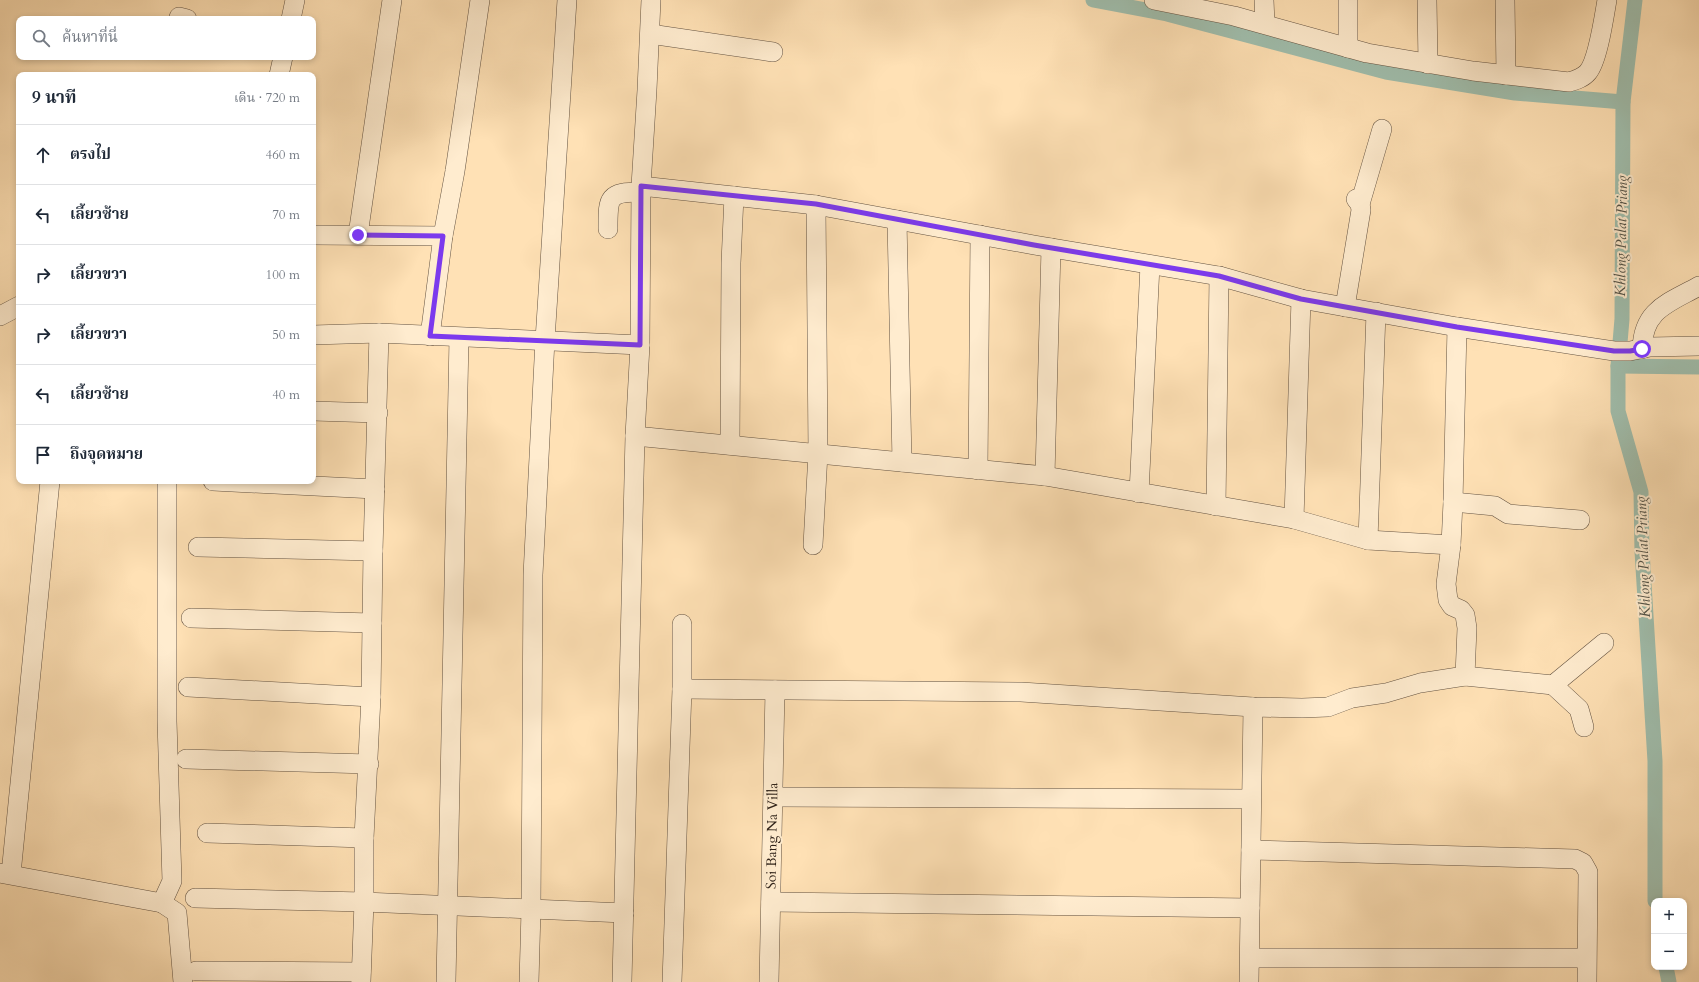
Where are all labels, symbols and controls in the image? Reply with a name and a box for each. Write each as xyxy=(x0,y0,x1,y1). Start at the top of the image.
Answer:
search box xyxy=(16,16,316,60)
icon: search xyxy=(30,27,52,49)
text: ค้นหาที่นี่ xyxy=(62,27,118,47)
text: 9 นาที xyxy=(32,86,76,109)
text: เดิน · 720 m xyxy=(234,89,300,107)
icon: ahead xyxy=(32,144,54,166)
text: ตรงไป xyxy=(70,144,111,164)
text: 460 m xyxy=(266,146,300,164)
water label: Khlong Palat Priang xyxy=(1610,175,1632,297)
icon: left xyxy=(32,204,54,226)
text: เลี้ยวซ้าย xyxy=(70,204,129,224)
text: 70 m xyxy=(272,206,300,224)
route end xyxy=(349,226,367,244)
icon: right xyxy=(32,264,54,286)
text: เลี้ยวขวา xyxy=(70,264,127,284)
text: 100 m xyxy=(266,266,300,284)
icon: right xyxy=(32,324,54,346)
text: เลี้ยวขวา xyxy=(70,324,127,344)
text: 50 m xyxy=(272,326,300,344)
route start xyxy=(1633,340,1651,358)
icon: left xyxy=(32,384,54,406)
text: เลี้ยวซ้าย xyxy=(70,384,129,404)
text: 40 m xyxy=(272,386,300,404)
icon: arrive xyxy=(32,444,54,466)
text: ถึงจุดหมาย xyxy=(70,444,143,464)
water label: Khlong Palat Priang xyxy=(1631,496,1655,618)
street label: Soi Bang Na Villa xyxy=(762,783,782,889)
map controls xyxy=(1651,898,1687,970)
button: + xyxy=(1651,898,1687,934)
button: − xyxy=(1651,934,1687,970)

